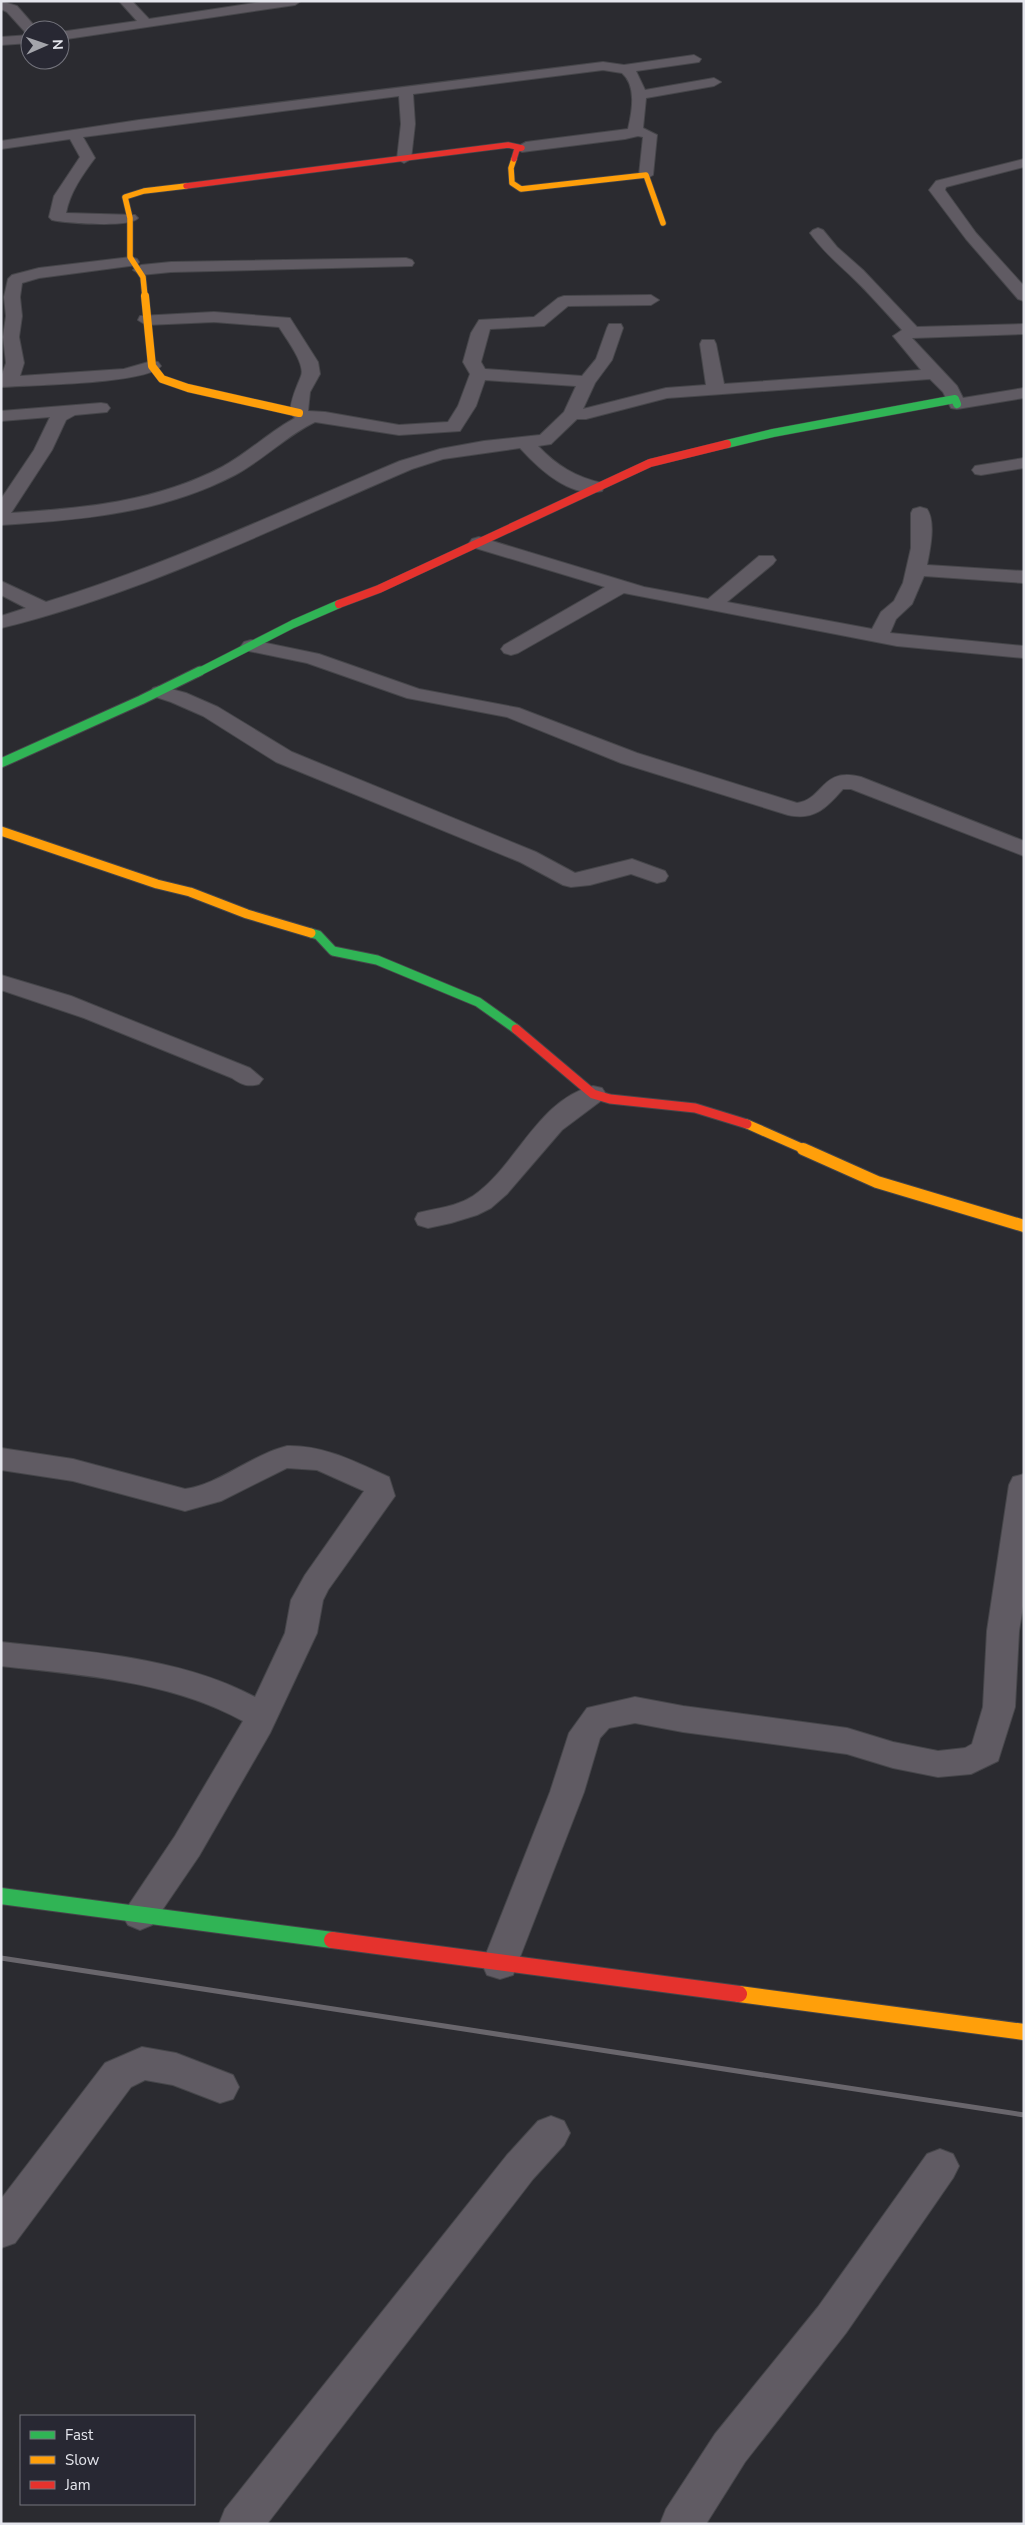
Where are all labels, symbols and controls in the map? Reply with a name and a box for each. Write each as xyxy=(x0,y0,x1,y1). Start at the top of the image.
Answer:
north arrow xyxy=(20,20,70,70)
text: N xyxy=(48,39,67,50)
legend xyxy=(20,2415,195,2505)
text: Fast xyxy=(65,2425,94,2445)
text: Slow xyxy=(65,2450,100,2470)
text: Jam xyxy=(64,2475,91,2495)

